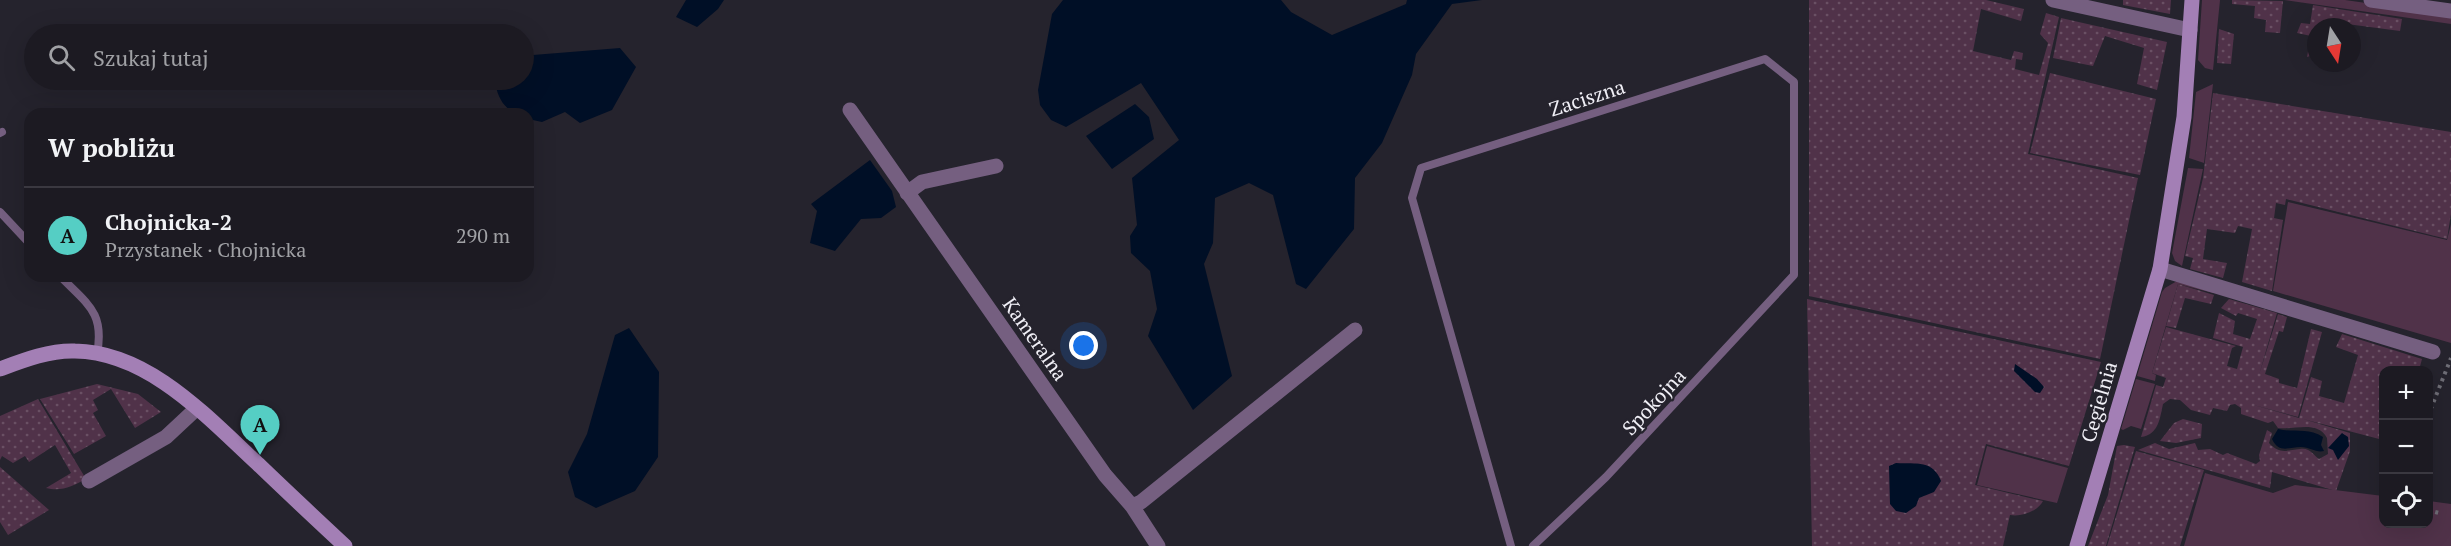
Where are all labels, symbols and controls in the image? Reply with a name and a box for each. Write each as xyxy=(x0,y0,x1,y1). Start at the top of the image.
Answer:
north arrow xyxy=(2307,18,2361,72)
search box xyxy=(24,24,534,90)
icon: search xyxy=(45,41,78,74)
text: Szukaj tutaj xyxy=(93,43,209,72)
street label: Zaciszna xyxy=(1546,73,1628,122)
text: W pobliżu xyxy=(48,130,175,164)
text: Chojnicka-2 xyxy=(105,207,232,236)
text: A xyxy=(60,222,75,249)
text: 290 m xyxy=(456,222,510,249)
text: Przystanek · Chojnicka xyxy=(105,236,306,263)
street label: Kameralna xyxy=(997,292,1074,386)
your location xyxy=(1069,331,1098,360)
street label: Cegielnia xyxy=(2074,358,2123,446)
street label: Spokojna xyxy=(1616,362,1691,441)
map controls xyxy=(2379,366,2433,528)
button: + xyxy=(2379,366,2433,420)
pin: A xyxy=(240,406,280,455)
button: − xyxy=(2379,420,2433,474)
button: locate xyxy=(2379,474,2433,528)

